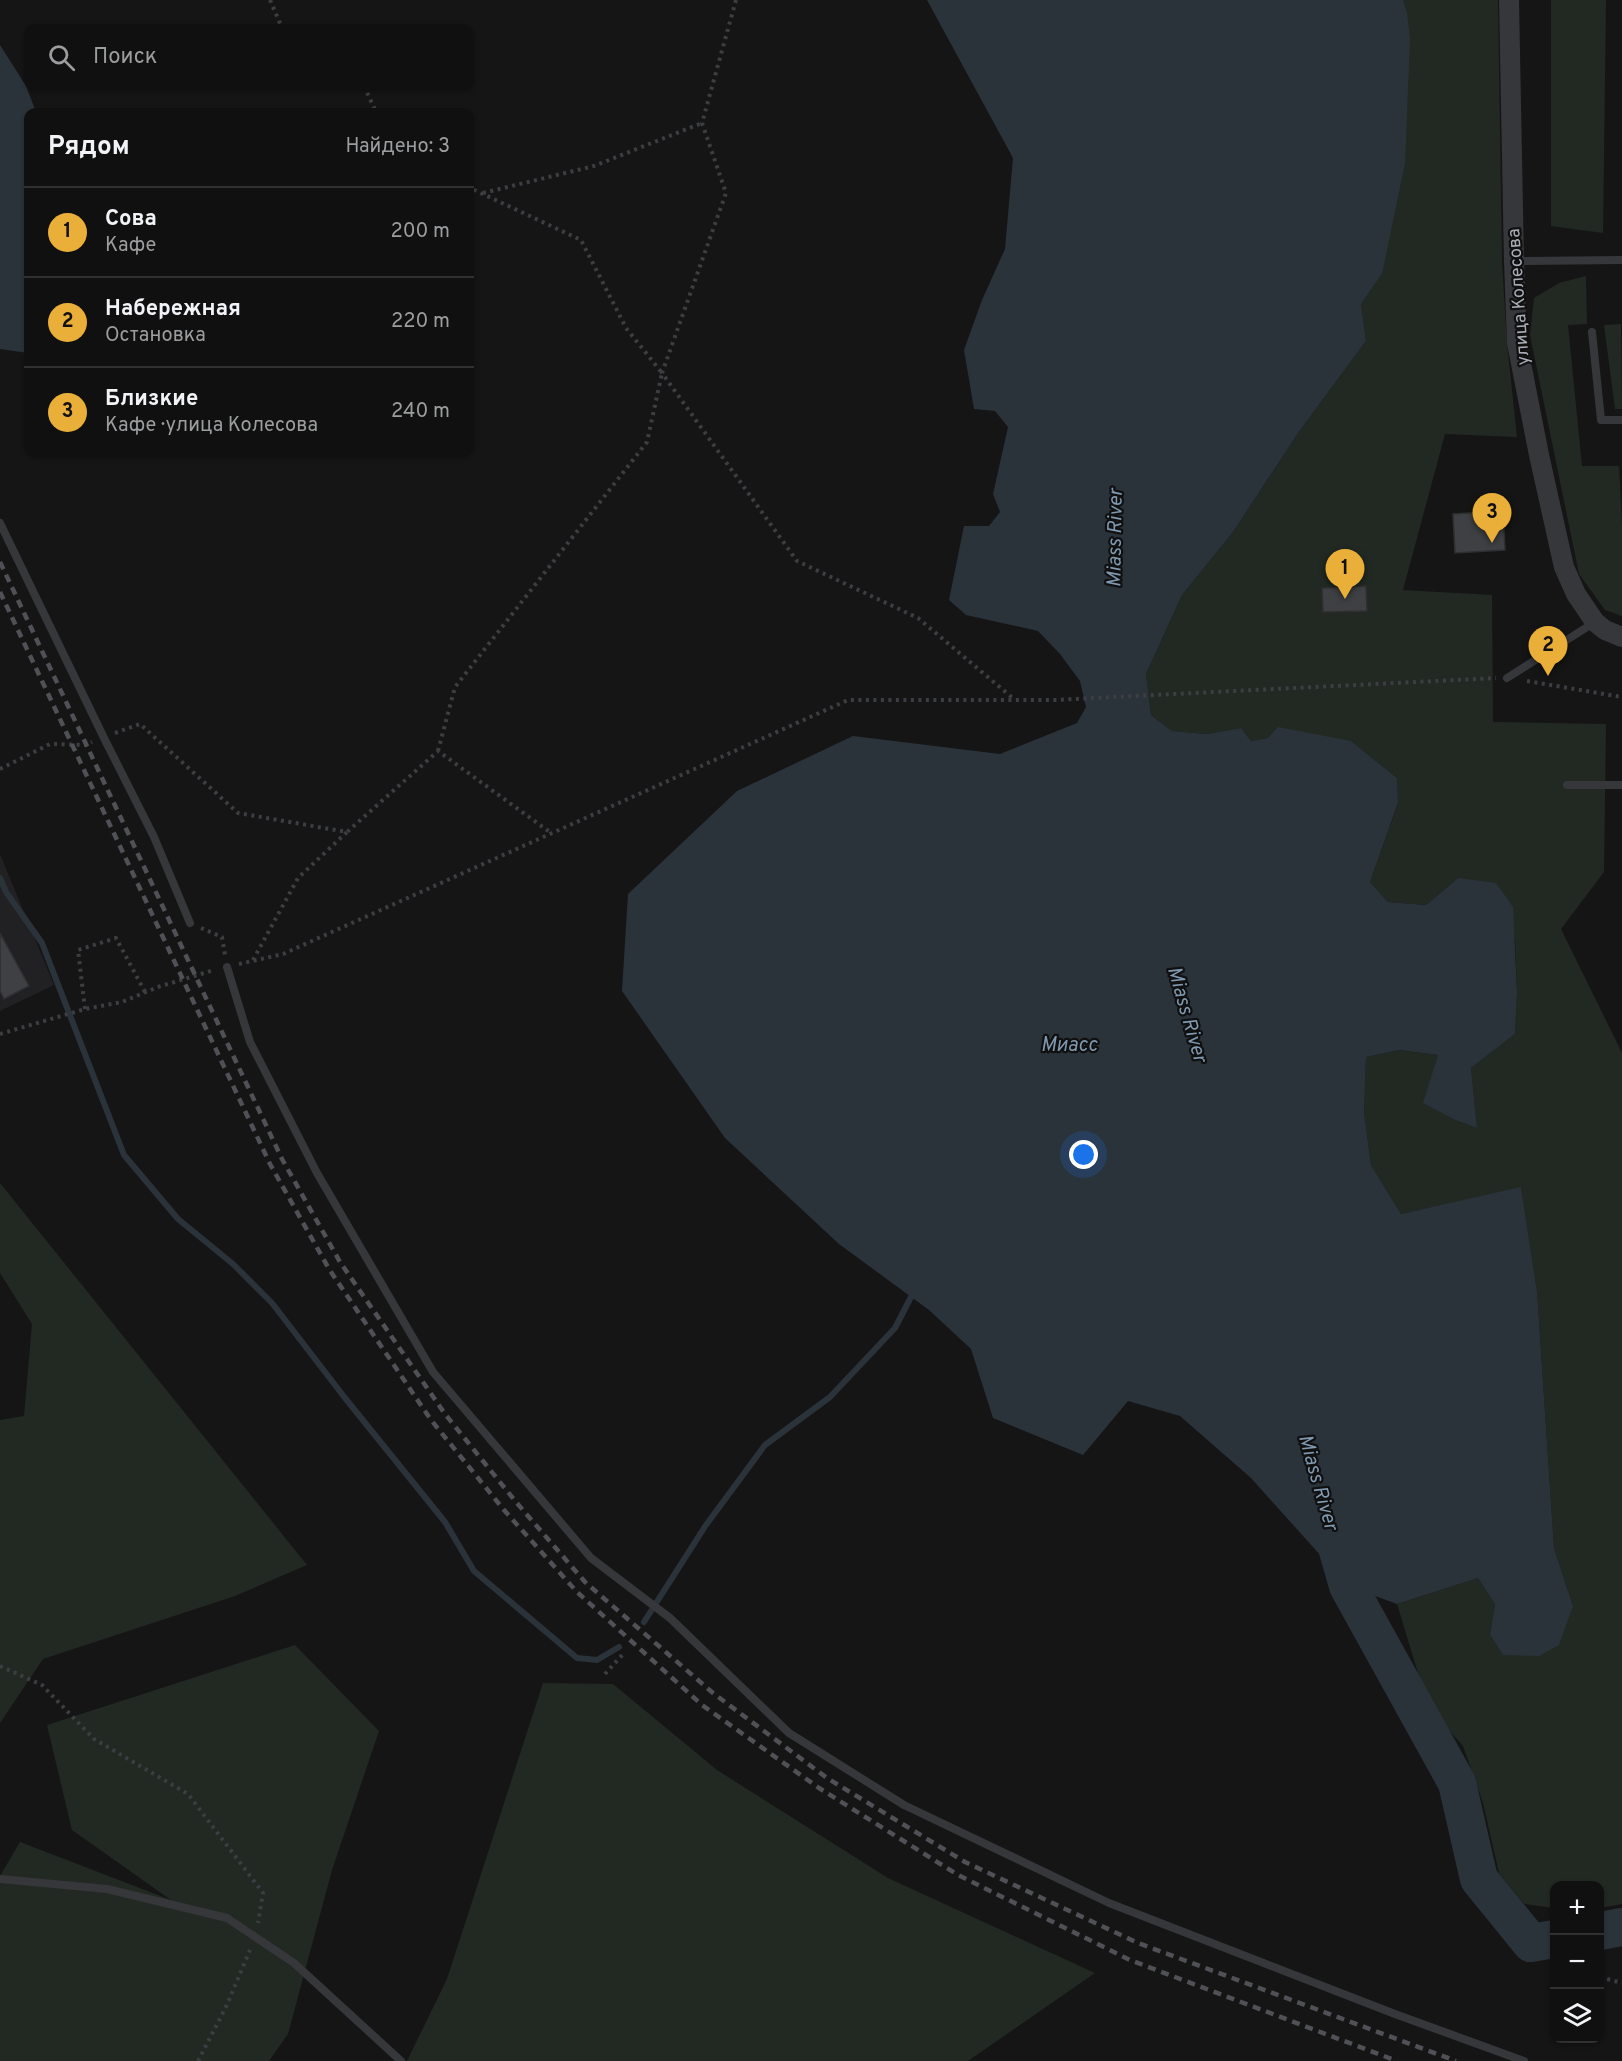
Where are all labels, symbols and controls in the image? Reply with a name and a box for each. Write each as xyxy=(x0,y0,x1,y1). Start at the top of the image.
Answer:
search box xyxy=(24,24,474,90)
icon: search xyxy=(45,41,78,74)
text: Поиск xyxy=(93,44,157,71)
text: Рядом xyxy=(48,131,130,164)
text: Найдено: 3 xyxy=(346,134,450,160)
text: Сова xyxy=(105,206,157,233)
text: 1 xyxy=(64,219,72,245)
text: 200 m xyxy=(391,219,450,245)
street label: улица Колесова xyxy=(1503,228,1536,366)
text: Кафе xyxy=(105,233,156,259)
text: Набережная xyxy=(105,296,241,323)
text: 2 xyxy=(61,309,74,335)
text: 220 m xyxy=(391,309,450,335)
text: Остановка xyxy=(105,323,206,349)
text: Близкие xyxy=(105,386,198,413)
text: 3 xyxy=(62,399,74,425)
text: 240 m xyxy=(391,399,450,425)
text: Кафе · улица Колесова xyxy=(105,413,318,439)
water label: Miass River xyxy=(1102,487,1130,588)
pin: 3 xyxy=(1472,494,1512,543)
pin: 1 xyxy=(1326,550,1364,599)
pin: 2 xyxy=(1528,626,1568,676)
water label: Miass River xyxy=(1160,964,1213,1067)
water label: Миасс xyxy=(1041,1033,1098,1059)
your location xyxy=(1069,1140,1098,1169)
water label: Miass River xyxy=(1291,1432,1344,1535)
map controls xyxy=(1550,1881,1604,2043)
button: + xyxy=(1550,1881,1604,1935)
button: − xyxy=(1550,1935,1604,1989)
button: layers xyxy=(1550,1989,1604,2043)

